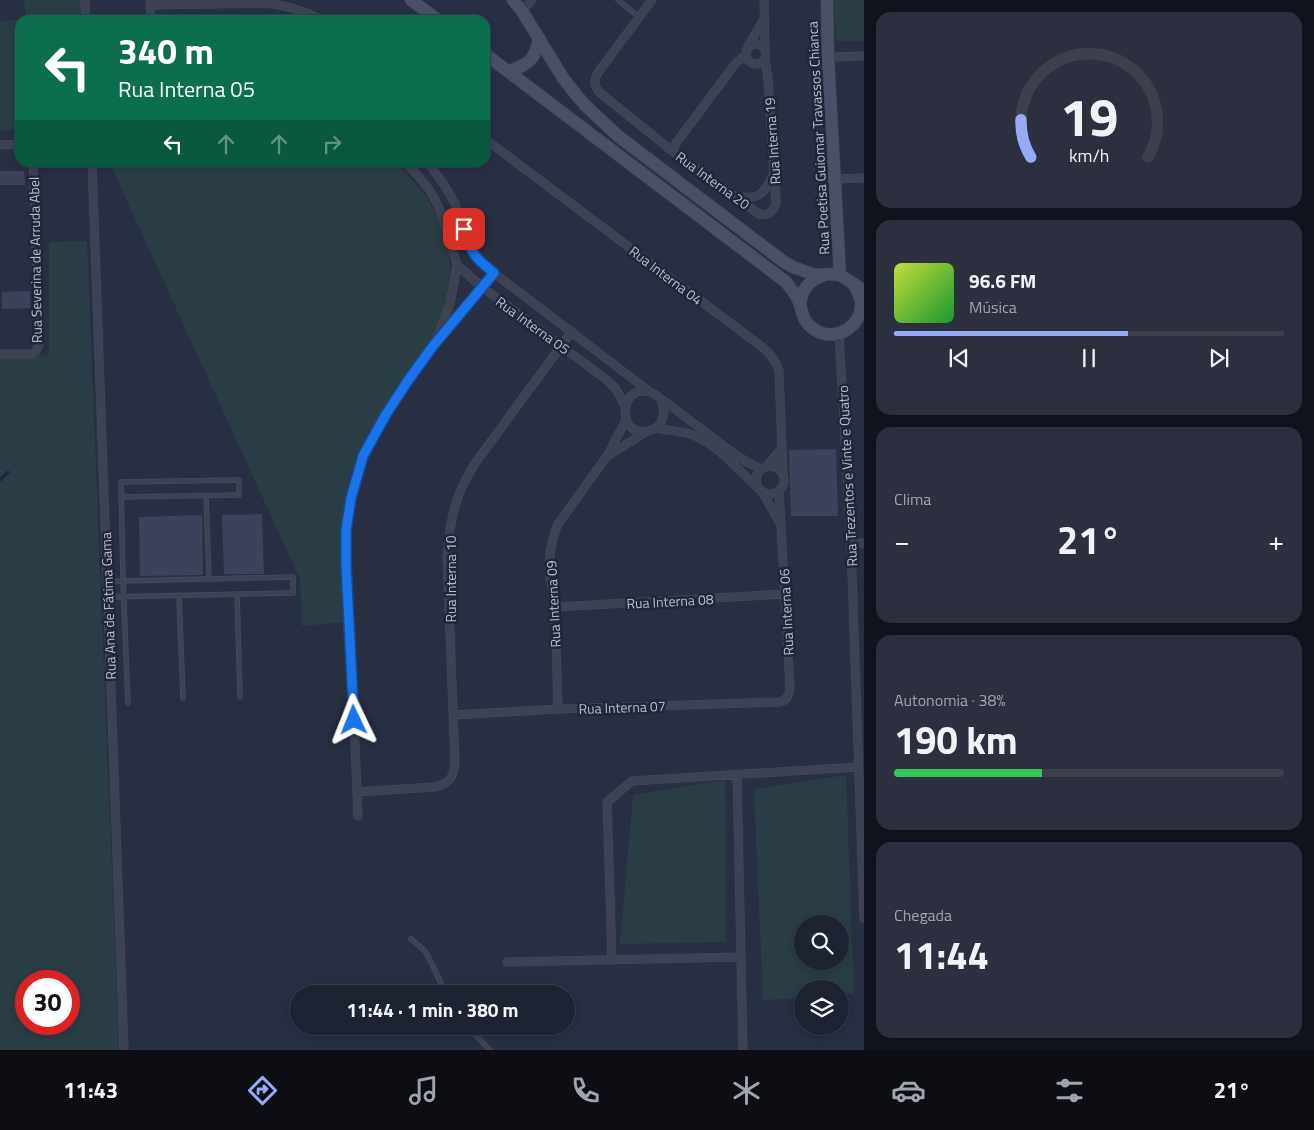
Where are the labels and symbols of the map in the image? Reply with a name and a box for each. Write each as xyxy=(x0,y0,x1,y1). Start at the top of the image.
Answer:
street label: Rua Poetisa Guiomar Travassos Chianca xyxy=(801,21,835,255)
street label: Rua Interna 19 xyxy=(758,97,786,185)
street label: Rua Interna 20 xyxy=(672,146,755,214)
street label: Rua Severina de Arruda Abel xyxy=(23,177,47,343)
pin xyxy=(443,208,485,250)
street label: Rua Interna 04 xyxy=(625,240,707,310)
street label: Rua Interna 05 xyxy=(492,291,575,359)
street label: Rua Trezentos e Vinte e Quatro xyxy=(832,385,862,567)
street label: Rua Ana de Fátima Gama xyxy=(95,532,121,680)
street label: Rua Interna 10 xyxy=(440,535,461,623)
street label: Rua Interna 09 xyxy=(540,560,566,648)
street label: Rua Interna 06 xyxy=(773,568,799,656)
street label: Rua Interna 08 xyxy=(626,588,714,614)
position arrow xyxy=(327,693,379,745)
street label: Rua Interna 07 xyxy=(578,695,666,719)
speed limit sign: 30 xyxy=(15,970,80,1035)

